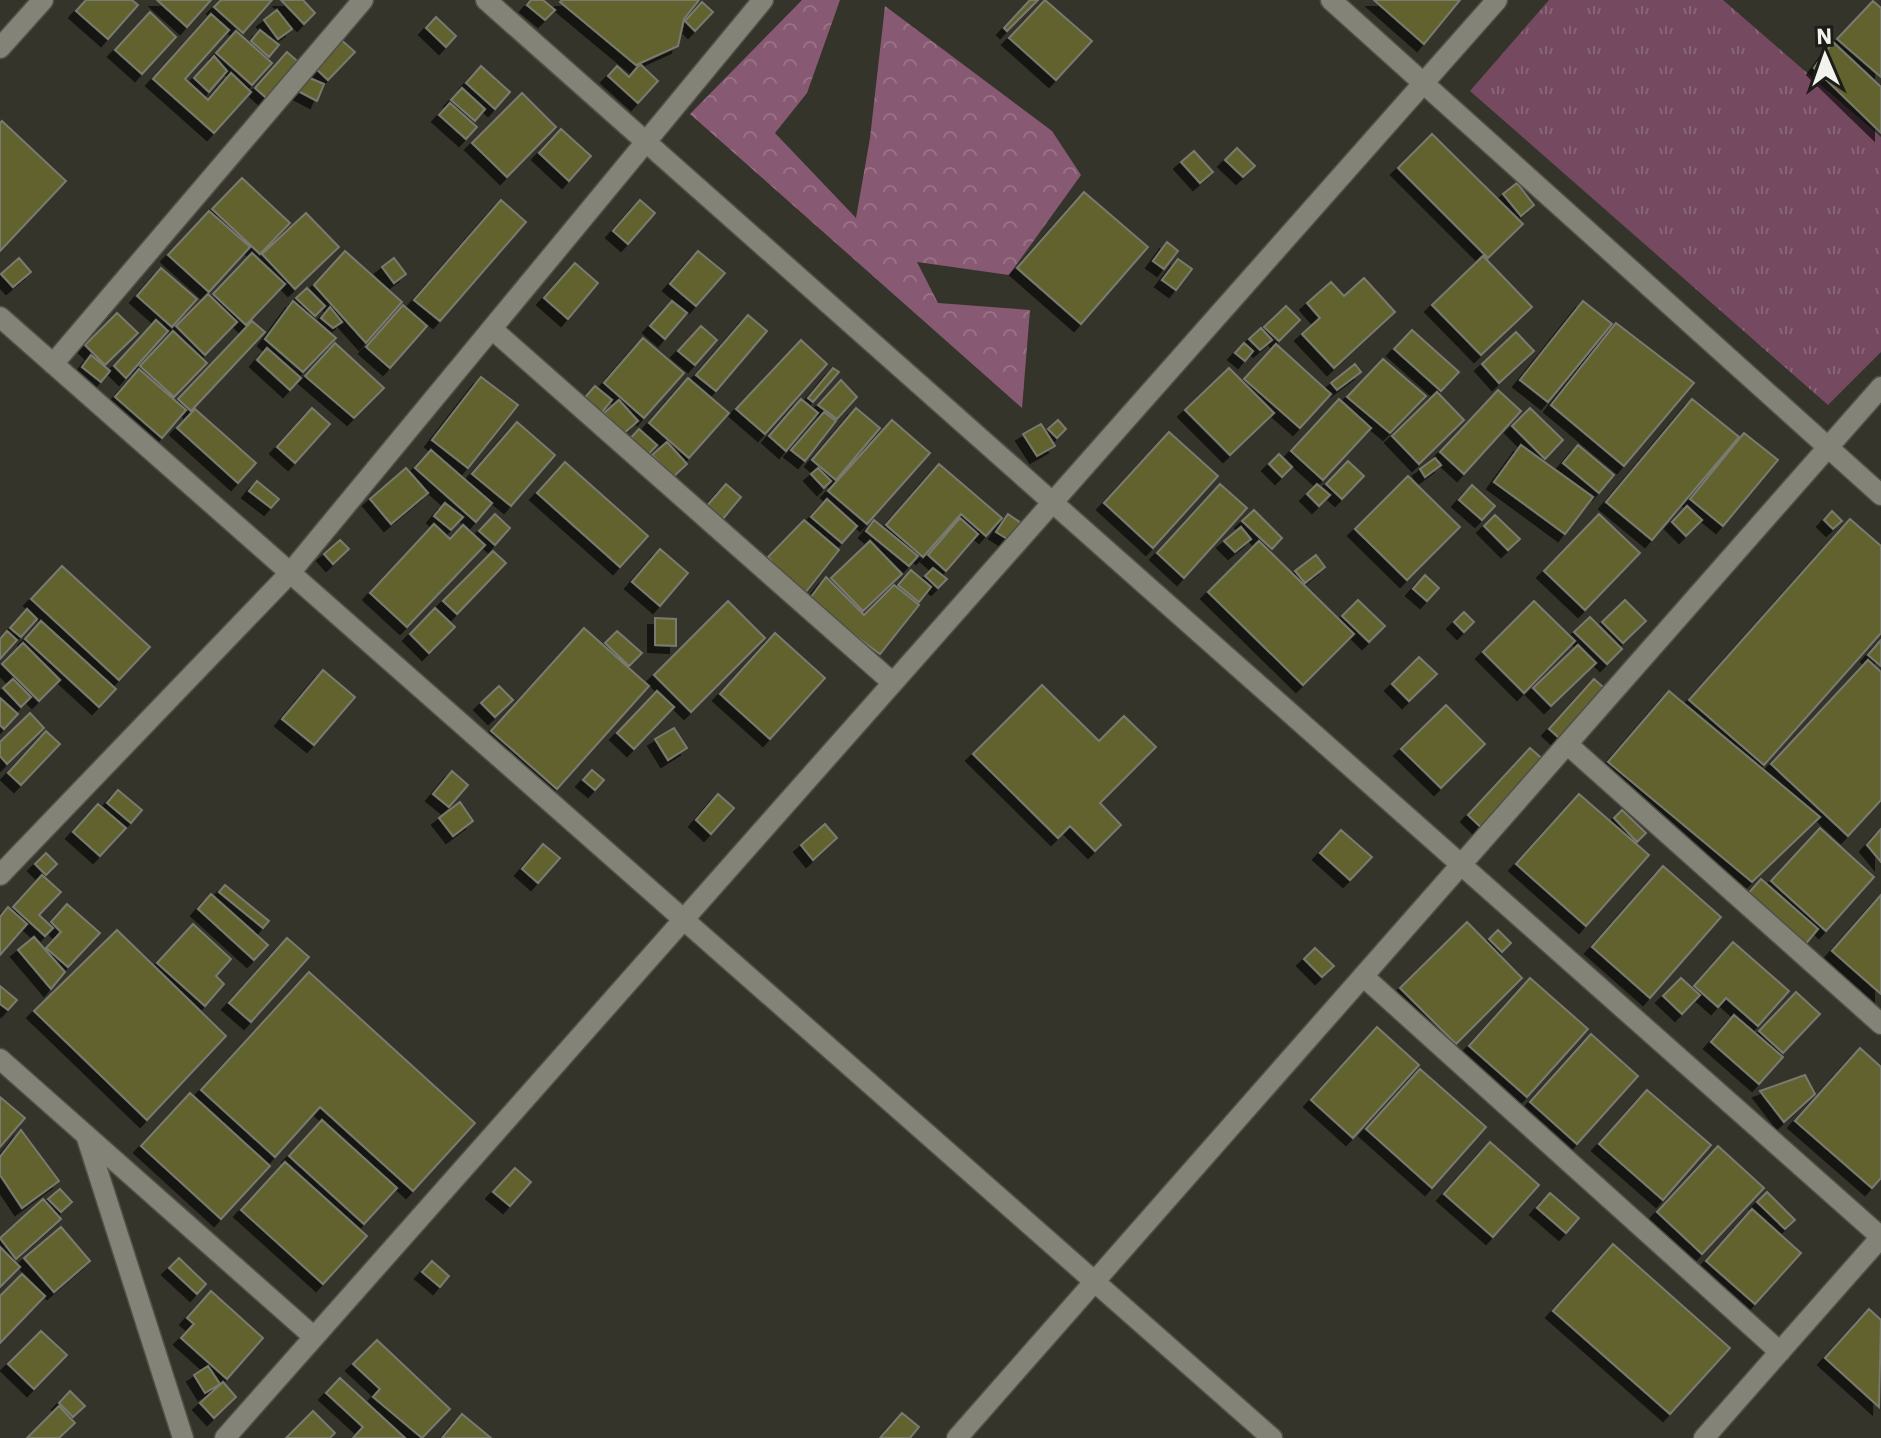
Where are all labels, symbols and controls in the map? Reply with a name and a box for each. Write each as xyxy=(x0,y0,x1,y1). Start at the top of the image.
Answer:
north arrow xyxy=(1785,16,1865,96)
text: N xyxy=(1816,21,1833,50)

